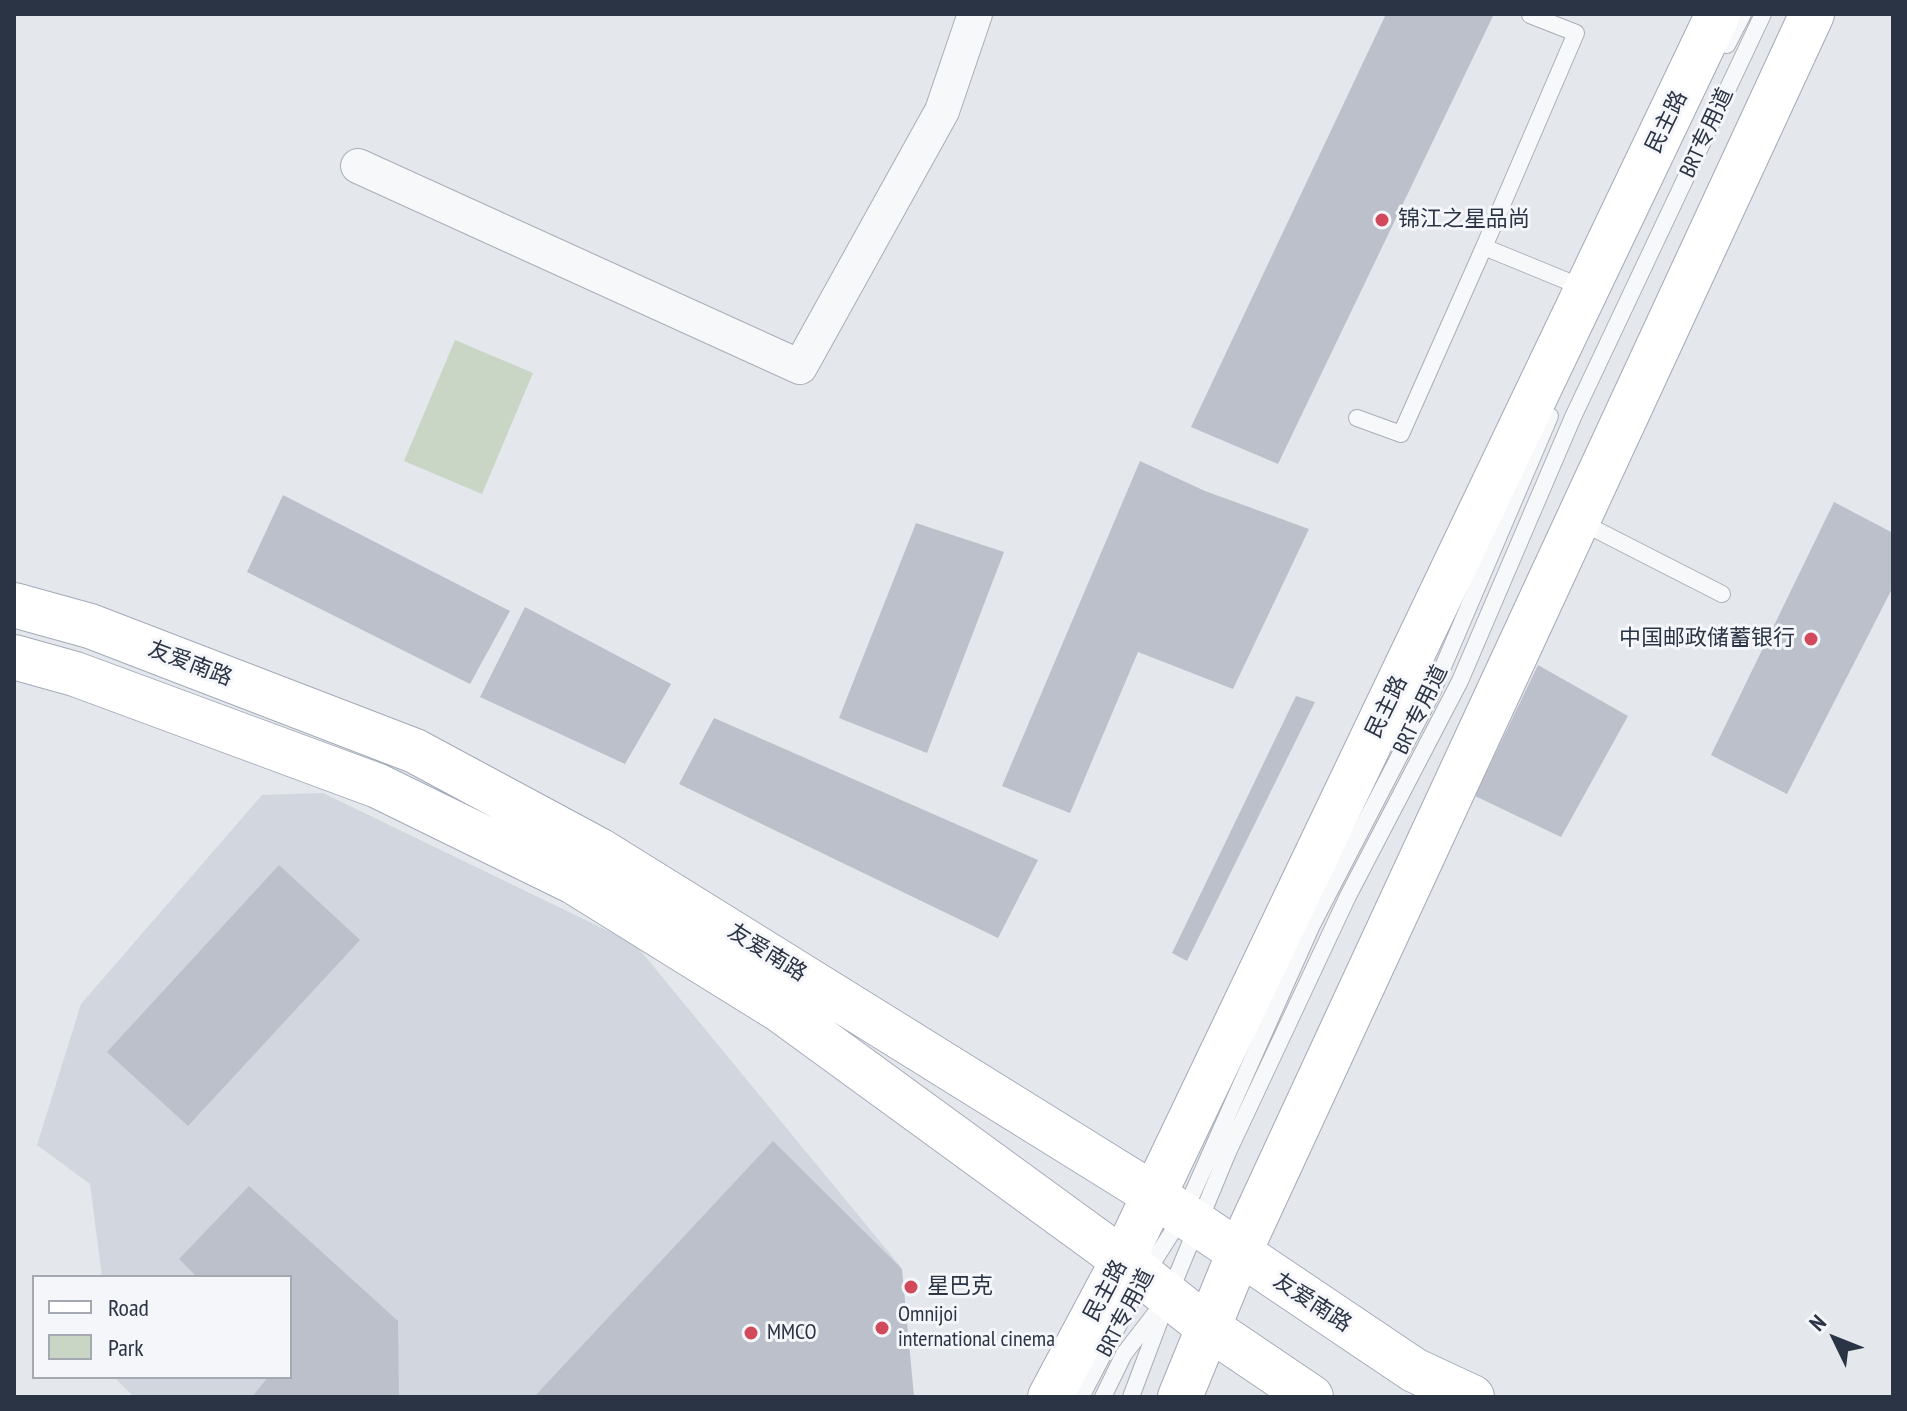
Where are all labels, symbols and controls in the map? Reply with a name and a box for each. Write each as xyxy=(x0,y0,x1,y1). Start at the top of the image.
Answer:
street label: BRT专用道 xyxy=(1675,84,1739,182)
street label: 民主路 xyxy=(1641,87,1693,157)
place label: 锦江之星品尚 xyxy=(1398,207,1530,233)
marker: 锦江之星品尚 xyxy=(1373,211,1391,229)
place label: 中国邮政储蓄银行 xyxy=(1619,626,1795,652)
marker: 中国邮政储蓄银行 xyxy=(1802,630,1820,648)
street label: 友爱南路 xyxy=(144,636,236,692)
street label: BRT专用道 xyxy=(1388,661,1454,759)
street label: 民主路 xyxy=(1361,672,1413,742)
street label: 友爱南路 xyxy=(723,918,811,988)
street label: 民主路 xyxy=(1079,1256,1133,1326)
street label: BRT专用道 xyxy=(1092,1265,1160,1361)
street label: 友爱南路 xyxy=(1268,1268,1356,1338)
place label: 星巴克 xyxy=(927,1274,993,1300)
legend xyxy=(32,1275,292,1379)
marker: 星巴克 xyxy=(902,1278,920,1296)
text: Road xyxy=(108,1292,149,1323)
north arrow xyxy=(1795,1299,1875,1379)
place label: Omnijoi international cinema xyxy=(898,1302,1055,1354)
text: N xyxy=(1803,1309,1832,1337)
marker: Omnijoi international cinema xyxy=(873,1319,891,1337)
place label: MMCO xyxy=(767,1320,817,1346)
marker: MMCO xyxy=(742,1324,760,1342)
text: Park xyxy=(108,1332,144,1363)

